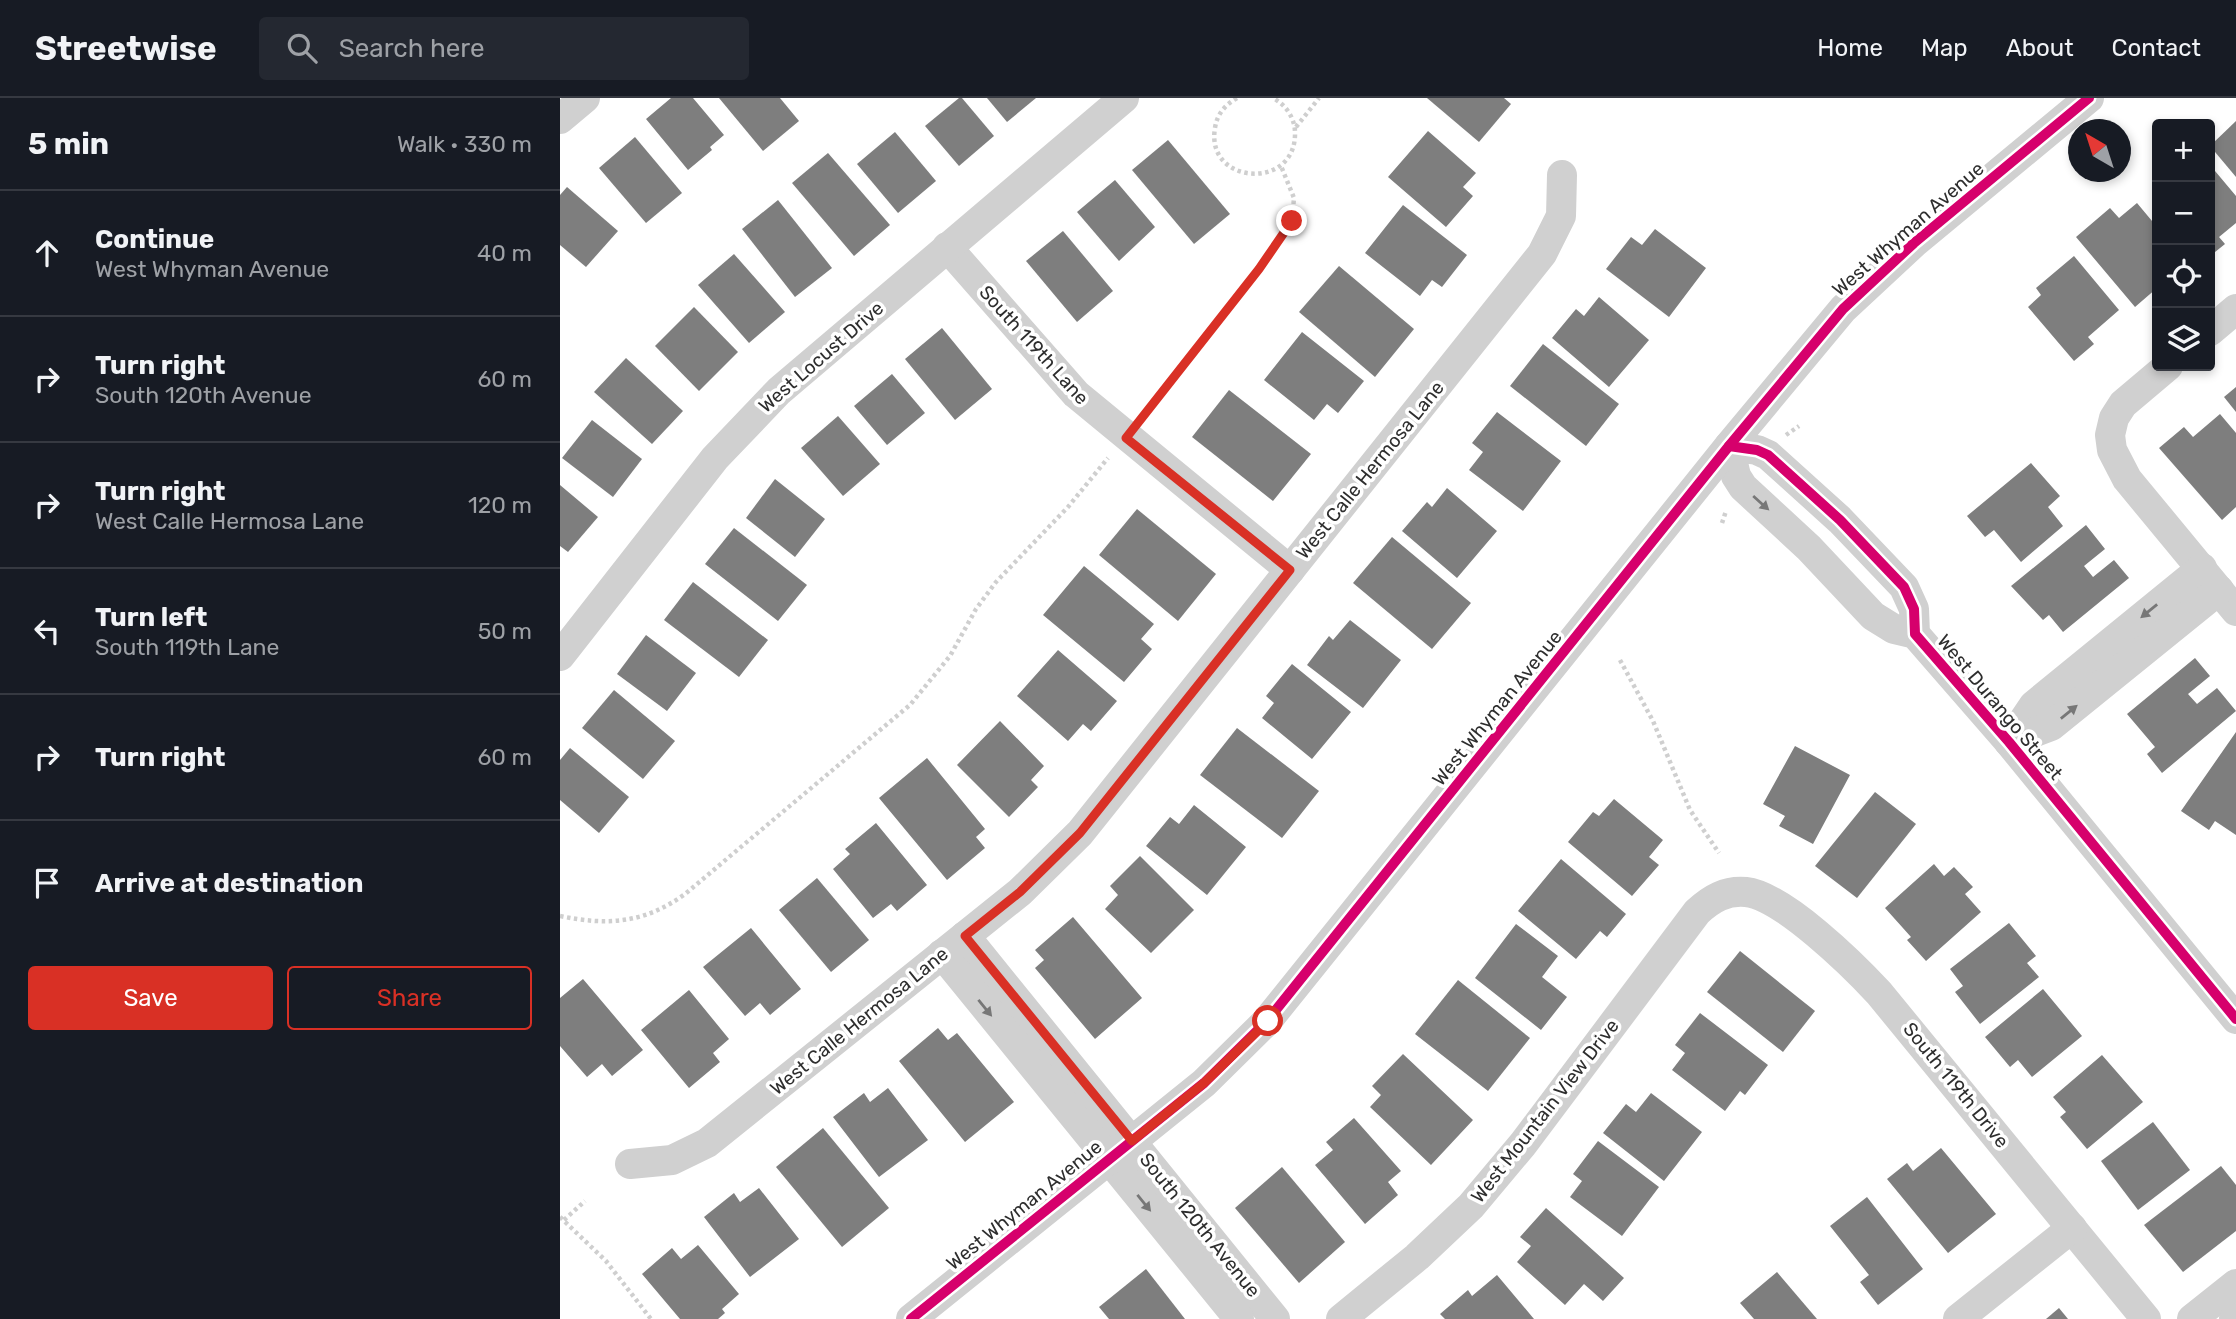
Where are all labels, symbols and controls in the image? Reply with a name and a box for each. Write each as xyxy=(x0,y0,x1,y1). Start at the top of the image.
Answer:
search box xyxy=(259,17,749,80)
text: Streetwise xyxy=(35,29,217,68)
icon: search xyxy=(283,29,321,67)
text: Search here xyxy=(339,33,485,64)
text: Home xyxy=(1817,34,1883,62)
text: Map xyxy=(1921,34,1968,62)
text: About xyxy=(2006,34,2074,62)
text: Contact xyxy=(2112,34,2201,62)
north arrow xyxy=(2068,119,2131,182)
map controls xyxy=(2152,119,2215,371)
button: + xyxy=(2152,119,2215,182)
text: 5 min xyxy=(28,126,109,162)
text: Walk · 330 m xyxy=(397,130,532,158)
street label: West Whyman Avenue xyxy=(1827,157,1989,301)
button: − xyxy=(2152,182,2215,245)
route end xyxy=(1276,205,1307,236)
text: Continue xyxy=(95,224,214,255)
icon: ahead xyxy=(28,234,66,272)
text: 40 m xyxy=(477,239,532,267)
button: locate xyxy=(2152,245,2215,308)
text: West Whyman Avenue xyxy=(95,255,329,283)
street label: South 119th Lane xyxy=(974,281,1094,409)
street label: West Locust Drive xyxy=(754,296,888,418)
button: layers xyxy=(2152,308,2215,371)
text: Turn right xyxy=(95,350,225,381)
icon: right xyxy=(28,360,66,398)
text: 60 m xyxy=(477,365,532,393)
street label: West Calle Hermosa Lane xyxy=(1291,376,1449,564)
text: South 120th Avenue xyxy=(95,381,312,409)
text: Turn right xyxy=(95,476,225,507)
icon: right xyxy=(28,486,66,524)
text: 120 m xyxy=(468,491,532,519)
one-way arrow xyxy=(1752,495,1769,511)
text: West Calle Hermosa Lane xyxy=(95,507,364,535)
text: Turn left xyxy=(95,602,207,633)
one-way arrow xyxy=(2140,604,2158,619)
icon: left xyxy=(28,612,66,650)
text: 50 m xyxy=(478,617,532,645)
street label: West Whyman Avenue xyxy=(1427,626,1567,790)
street label: West Durango Street xyxy=(1932,630,2068,785)
text: South 119th Lane xyxy=(95,633,279,661)
one-way arrow xyxy=(2060,704,2078,719)
icon: right xyxy=(28,738,66,776)
text: Turn right xyxy=(95,742,225,773)
text: 60 m xyxy=(477,743,532,771)
icon: arrive xyxy=(28,864,66,902)
text: Arrive at destination xyxy=(95,868,363,899)
street label: West Calle Hermosa Lane xyxy=(765,942,953,1100)
button: Save xyxy=(28,966,273,1030)
button: Share xyxy=(287,966,532,1030)
one-way arrow xyxy=(977,999,992,1016)
route start xyxy=(1252,1005,1283,1036)
street label: West Mountain View Drive xyxy=(1466,1015,1624,1207)
street label: South 119th Drive xyxy=(1898,1018,2014,1152)
street label: West Whyman Avenue xyxy=(942,1135,1106,1275)
street label: South 120th Avenue xyxy=(1135,1148,1265,1302)
one-way arrow xyxy=(1136,1194,1151,1211)

